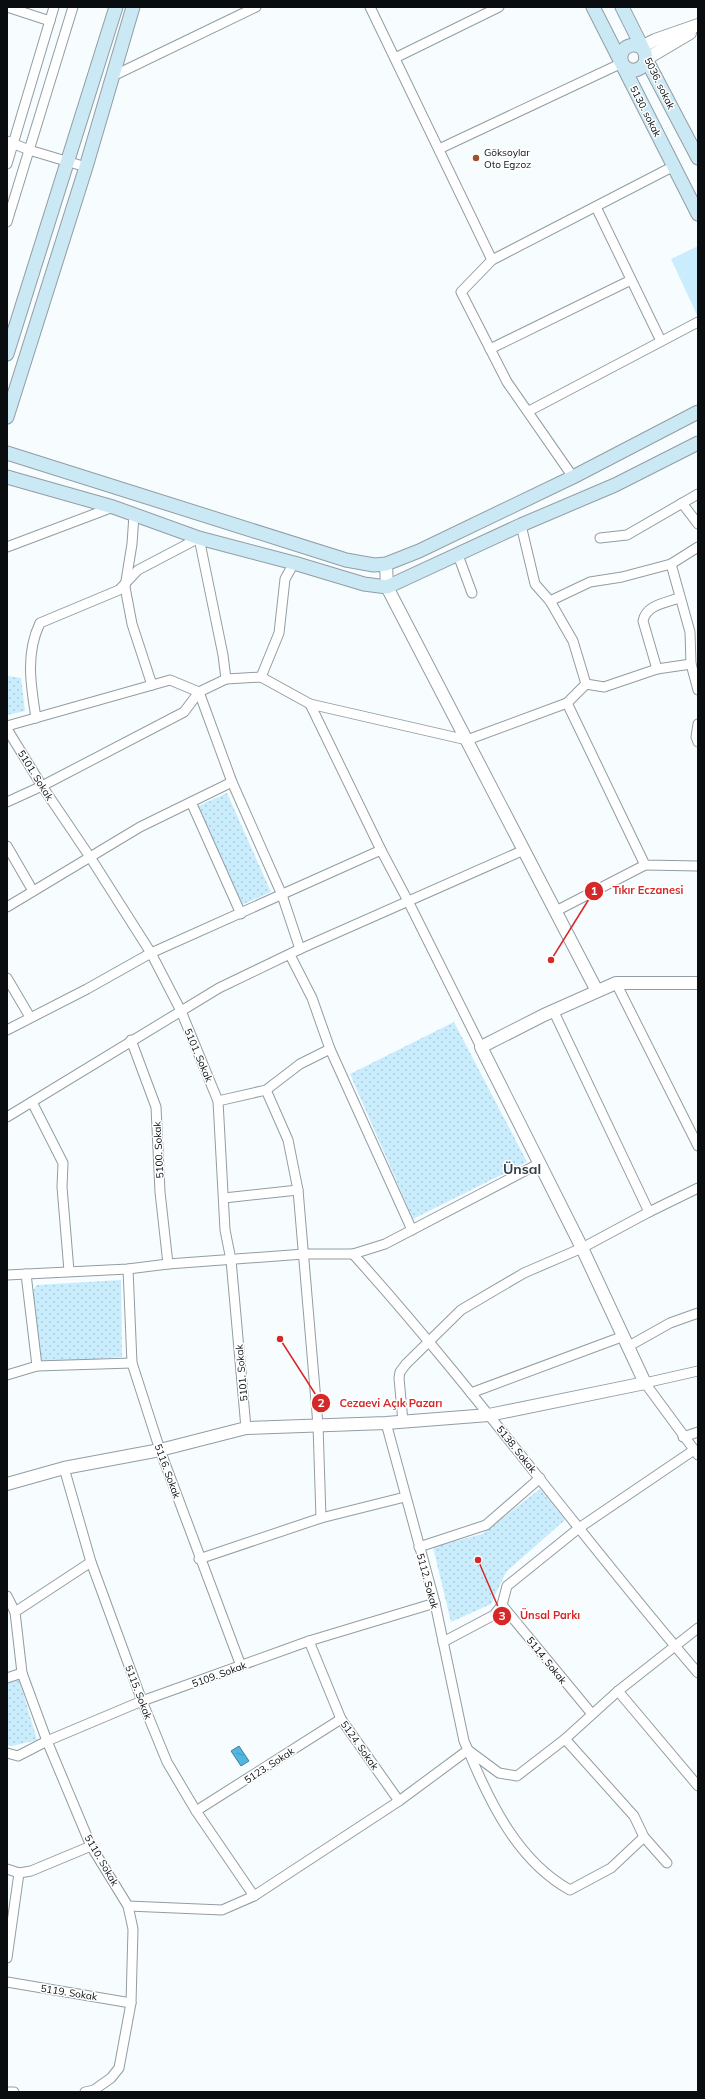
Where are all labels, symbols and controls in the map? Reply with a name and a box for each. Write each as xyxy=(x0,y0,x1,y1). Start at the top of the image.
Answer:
street label: 5036. sokak xyxy=(641,55,678,112)
street label: 5130. sokak xyxy=(627,83,664,140)
place label: Göksoylar Oto Egzoz xyxy=(484,146,531,171)
marker: Göksoylar Oto Egzoz xyxy=(471,153,481,163)
street label: 5101. Sokak xyxy=(15,748,57,804)
callout: Tıkır Eczanesi xyxy=(584,879,691,902)
text: 1 xyxy=(590,883,598,898)
text: Tıkır Eczanesi xyxy=(613,883,683,897)
street label: 5101. Sokak xyxy=(181,1026,216,1085)
street label: 5100. Sokak xyxy=(150,1120,166,1179)
district label: Ünsal xyxy=(503,1160,541,1178)
street label: 5101. Sokak xyxy=(232,1343,250,1402)
callout: Cezaevi Açık Pazarı xyxy=(311,1391,450,1414)
text: 2 xyxy=(317,1395,325,1410)
text: Cezaevi Açık Pazarı xyxy=(340,1396,443,1410)
street label: 5138. Sokak xyxy=(494,1423,540,1476)
street label: 5116. Sokak xyxy=(152,1442,184,1501)
street label: 5112. Sokak xyxy=(414,1552,441,1611)
callout: Ünsal Parkı xyxy=(492,1604,588,1627)
text: Ünsal Parkı xyxy=(520,1607,580,1622)
text: 3 xyxy=(498,1608,506,1623)
street label: 5114. Sokak xyxy=(524,1634,570,1687)
street label: 5109. Sokak xyxy=(190,1658,249,1690)
street label: 5115. Sokak xyxy=(122,1663,155,1722)
street label: 5124. Sokak xyxy=(338,1718,382,1773)
street label: 5123. Sokak xyxy=(242,1744,297,1786)
street label: 5110. Sokak xyxy=(82,1832,122,1889)
street label: 5119. Sokak xyxy=(40,1982,99,2004)

